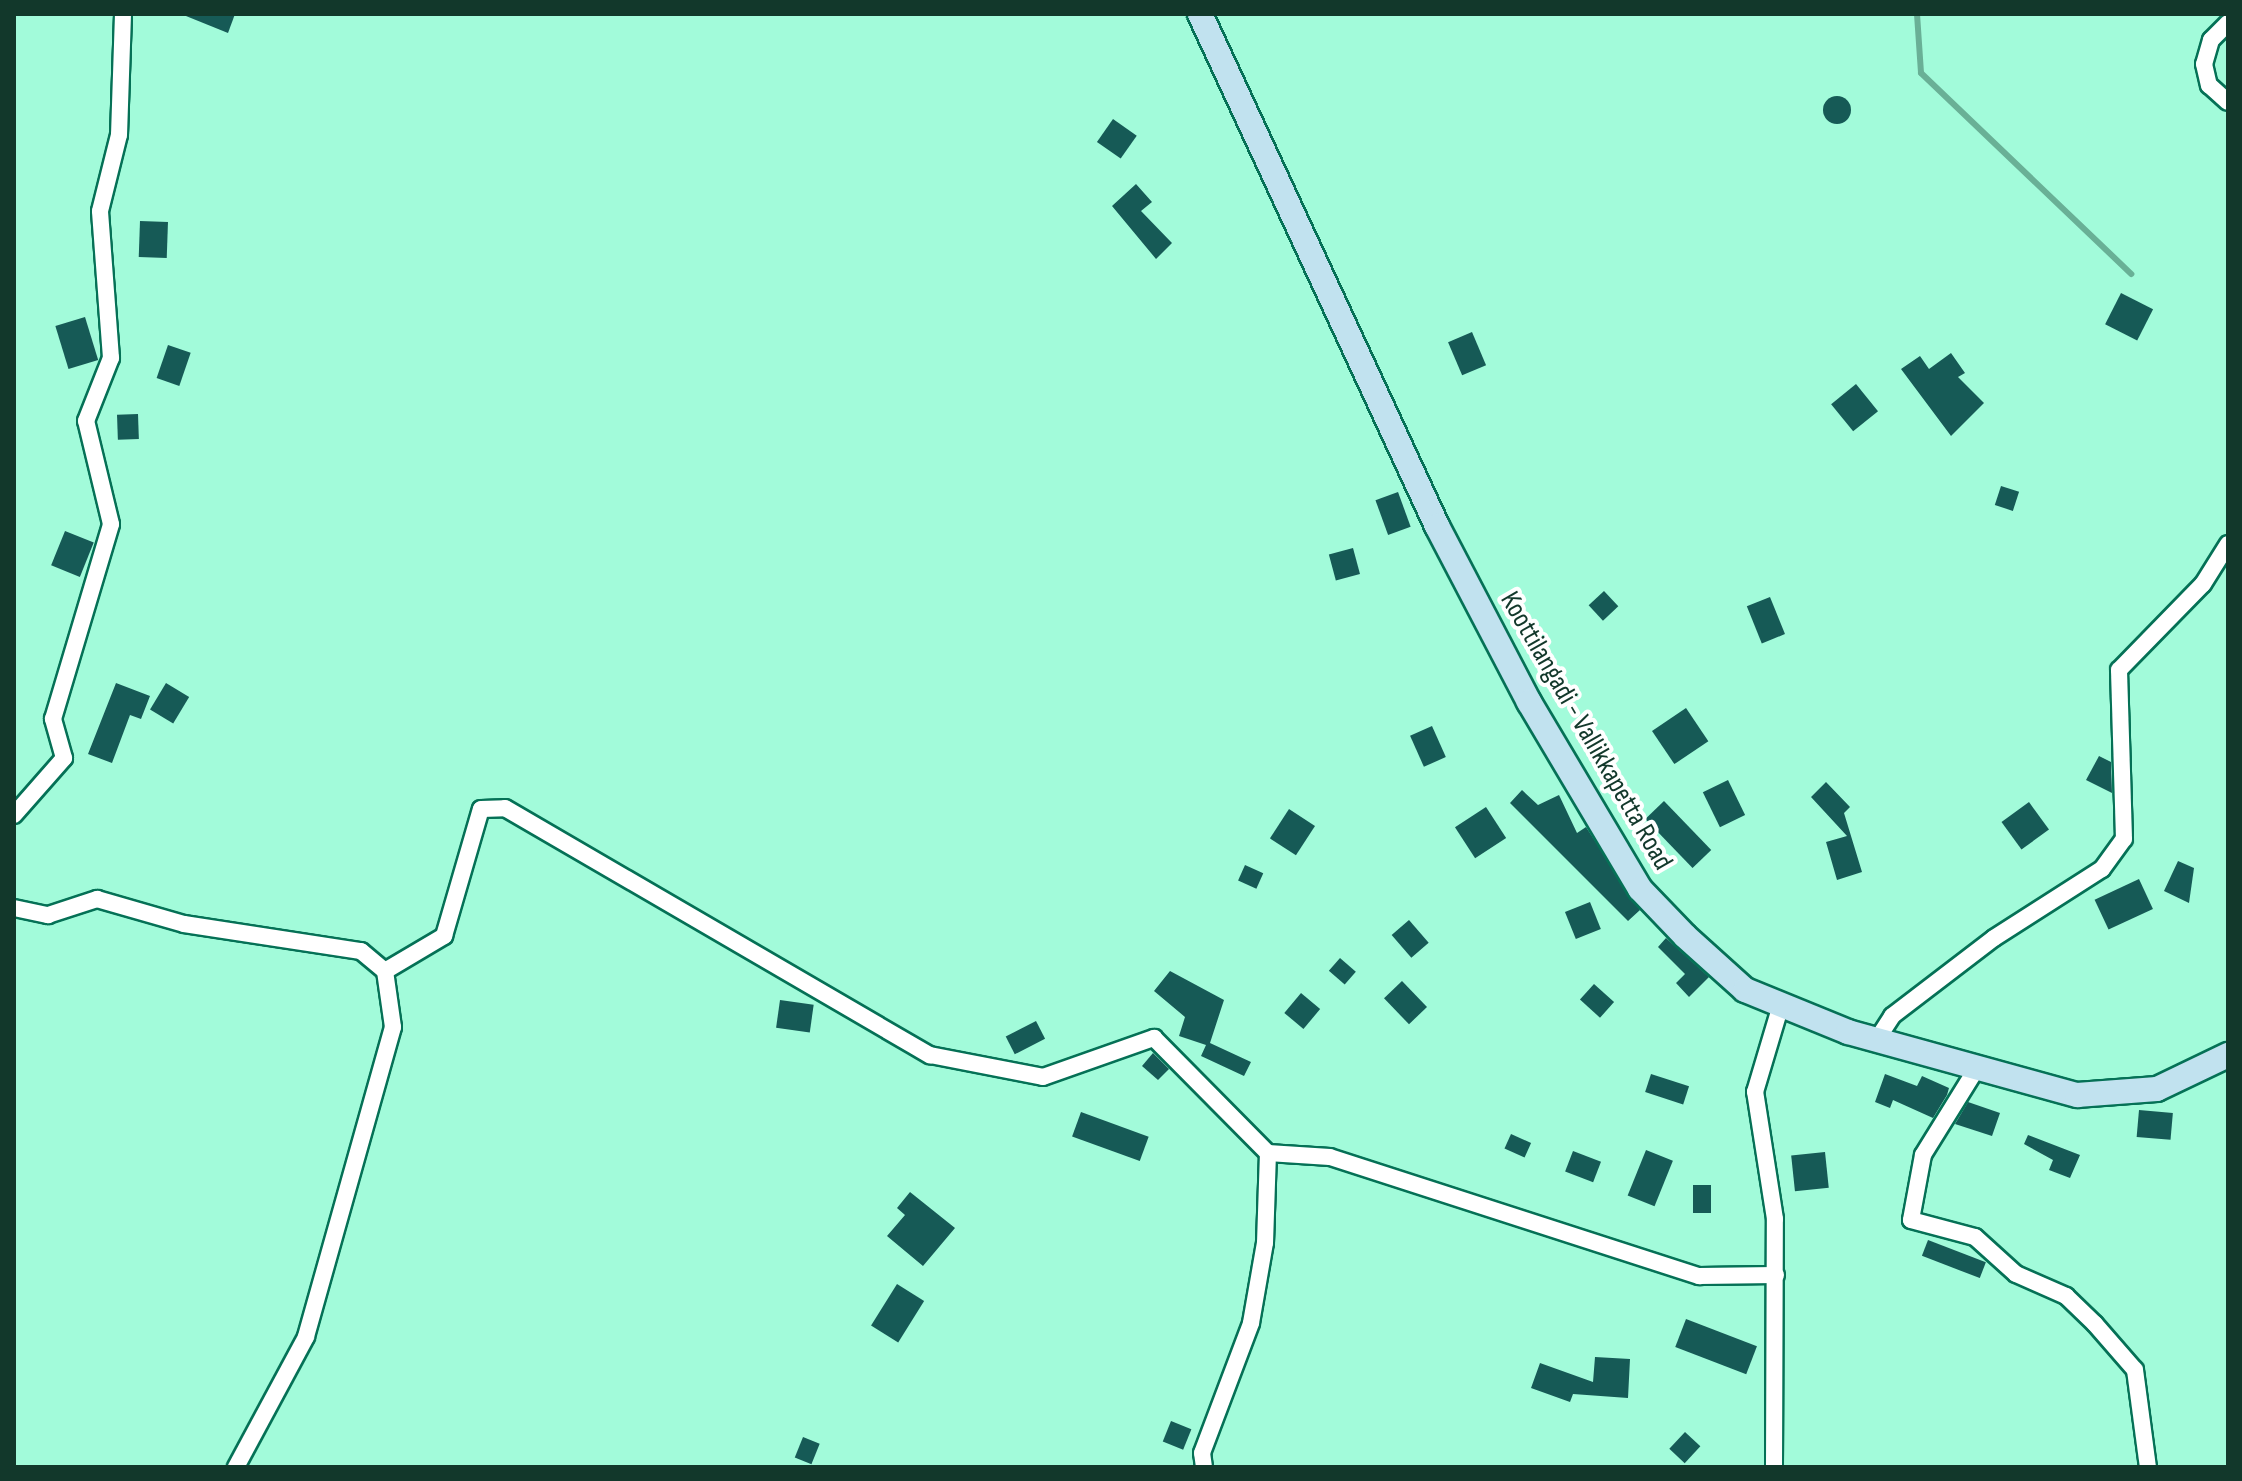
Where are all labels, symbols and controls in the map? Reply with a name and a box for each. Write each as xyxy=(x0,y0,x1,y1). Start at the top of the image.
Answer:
street label: Koottilangadi - Vallikkapetta Road xyxy=(1493,586,1679,876)

